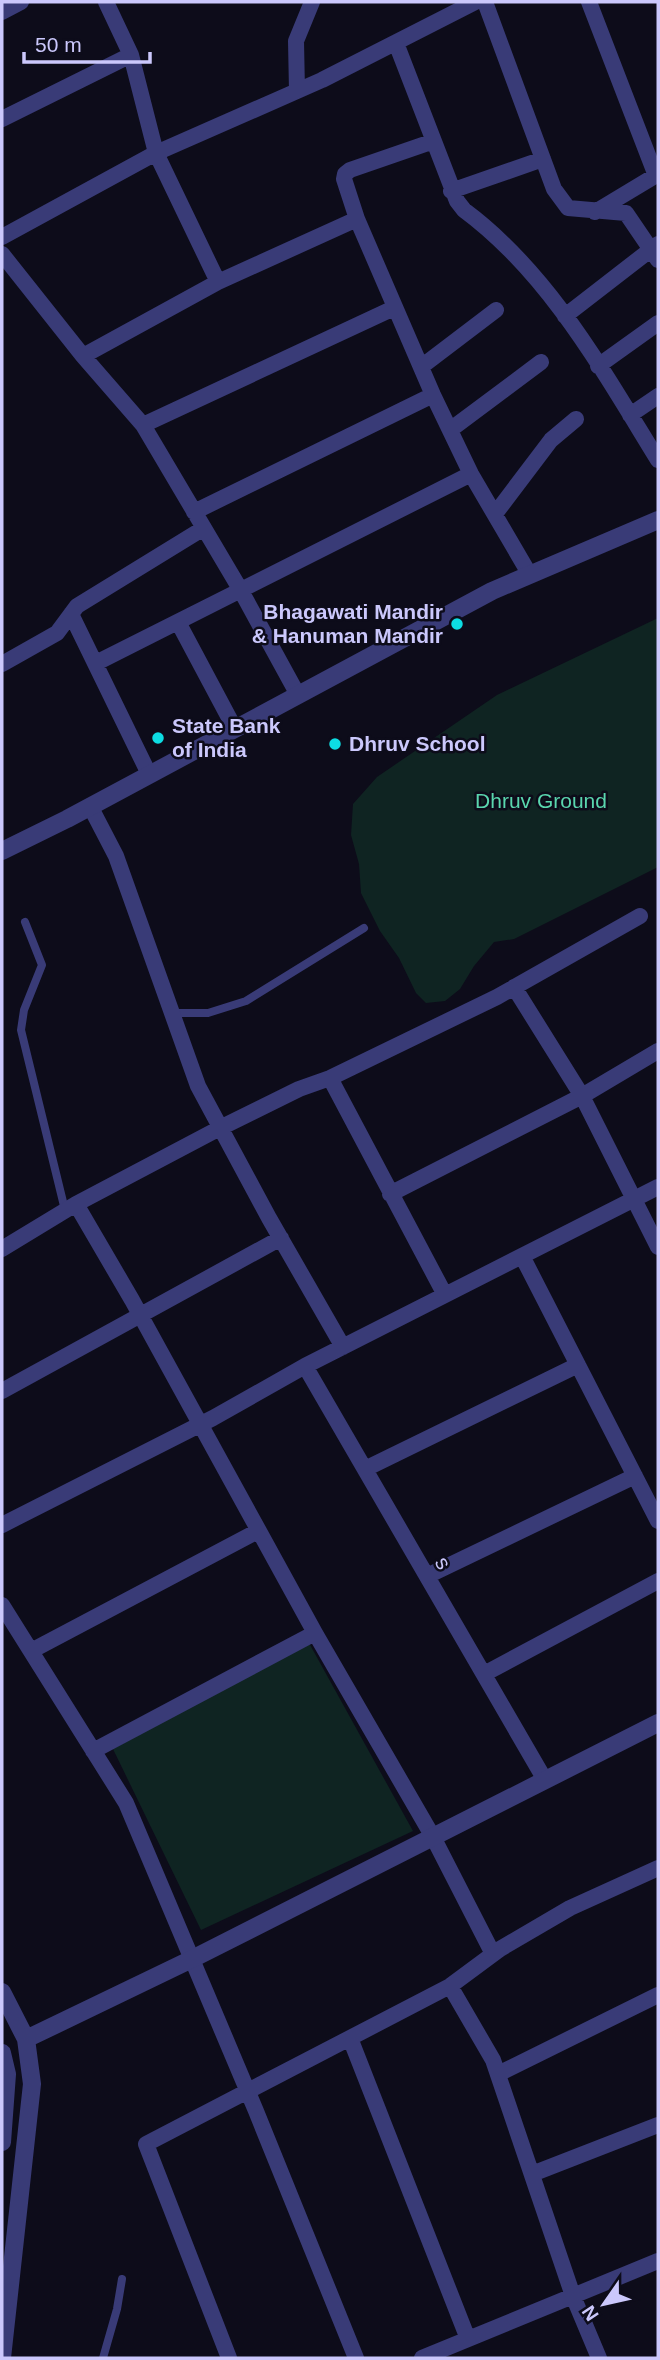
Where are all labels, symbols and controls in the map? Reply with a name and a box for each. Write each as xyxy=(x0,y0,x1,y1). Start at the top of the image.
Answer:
scale bar xyxy=(24,21,150,65)
text: 50 m xyxy=(35,33,82,56)
place label: Bhagawati Mandir & Hanuman Mandir xyxy=(252,600,443,647)
marker: Bhagawati Mandir & Hanuman Mandir xyxy=(449,616,465,632)
place label: State Bank of India xyxy=(172,714,281,761)
marker: State Bank of India xyxy=(150,730,166,746)
place label: Dhruv School xyxy=(349,732,486,755)
marker: Dhruv School xyxy=(327,736,343,752)
park label: Dhruv Ground xyxy=(475,789,607,812)
street label: s xyxy=(431,1552,456,1573)
north arrow xyxy=(569,2269,639,2339)
text: N xyxy=(578,2302,603,2325)

